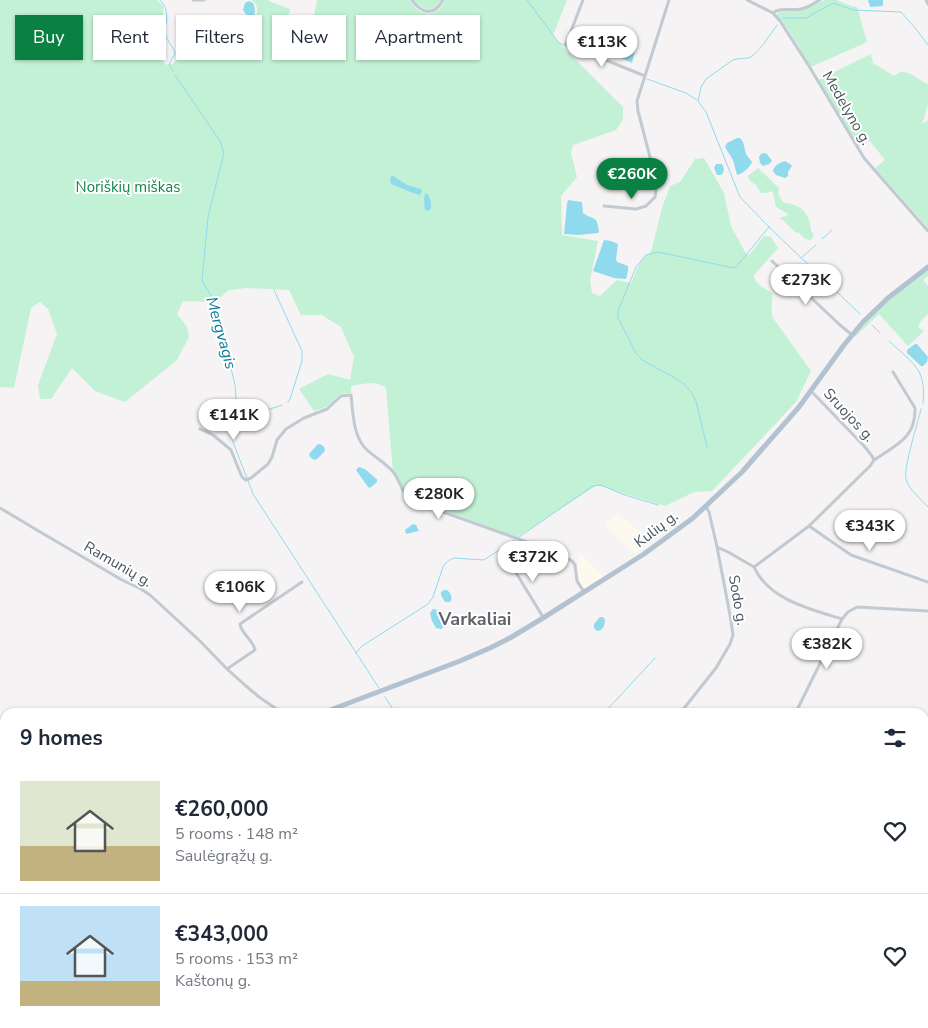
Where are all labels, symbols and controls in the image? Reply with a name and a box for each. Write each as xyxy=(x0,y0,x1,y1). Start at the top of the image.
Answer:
chip: Buy xyxy=(15,15,83,60)
chip: Rent xyxy=(93,15,166,60)
chip: Filters xyxy=(176,15,262,60)
chip: New xyxy=(272,15,346,60)
chip: Apartment xyxy=(356,15,480,60)
pin: €113K xyxy=(567,26,637,68)
text: €113K xyxy=(577,31,627,53)
street label: Medelyno g. xyxy=(818,67,876,149)
pin: €260K xyxy=(597,158,667,200)
text: €260K xyxy=(607,163,657,185)
park label: Noriškių miškas xyxy=(76,177,180,197)
pin: €273K xyxy=(771,264,841,306)
text: €273K xyxy=(781,269,831,291)
water label: Mergvagis xyxy=(200,294,242,372)
street label: Sruojos g. xyxy=(819,384,879,446)
pin: €141K xyxy=(199,398,269,441)
text: €141K xyxy=(209,404,259,426)
pin: €280K xyxy=(404,478,474,520)
text: €280K xyxy=(414,483,464,505)
street label: Kulių g. xyxy=(630,506,682,552)
pin: €343K xyxy=(835,510,905,552)
text: €343K xyxy=(845,515,895,537)
street label: Ramunių g. xyxy=(80,536,156,592)
pin: €372K xyxy=(498,540,568,583)
text: €372K xyxy=(508,546,558,568)
pin: €106K xyxy=(205,570,275,613)
street label: Sodo g. xyxy=(724,573,752,627)
text: €106K xyxy=(215,576,265,598)
district label: Varkaliai xyxy=(438,607,511,631)
pin: €382K xyxy=(792,628,862,670)
text: €382K xyxy=(802,633,852,655)
text: 9 homes xyxy=(20,724,103,752)
icon: filters xyxy=(881,724,909,752)
text: €260,000 xyxy=(175,795,268,823)
icon: home xyxy=(60,801,120,861)
icon: heart xyxy=(881,817,909,845)
text: 5 rooms · 148 m² xyxy=(175,823,298,845)
text: Saulėgrąžų g. xyxy=(175,845,273,867)
text: €343,000 xyxy=(175,920,268,948)
icon: home xyxy=(60,926,120,986)
icon: heart xyxy=(881,942,909,970)
text: 5 rooms · 153 m² xyxy=(175,948,298,970)
text: Kaštonų g. xyxy=(175,970,251,992)

